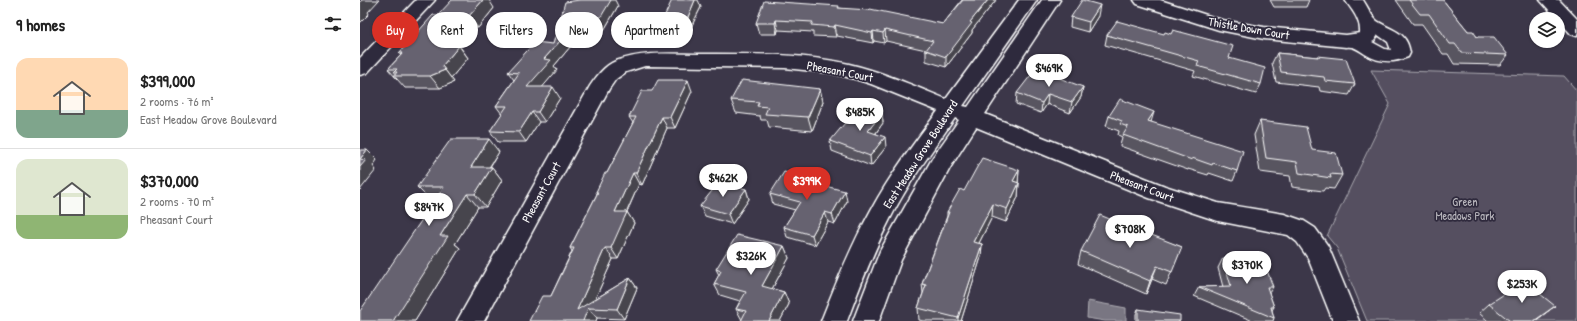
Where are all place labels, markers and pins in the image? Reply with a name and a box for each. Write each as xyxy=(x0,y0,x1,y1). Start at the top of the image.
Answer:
pin: $469K xyxy=(1021,54,1077,88)
pin: $485K xyxy=(832,98,888,132)
pin: $462K xyxy=(695,164,751,198)
pin: $399K xyxy=(779,167,835,201)
pin: $847K xyxy=(401,193,457,227)
pin: $708K xyxy=(1102,215,1158,249)
pin: $326K xyxy=(723,242,779,276)
pin: $370K xyxy=(1219,251,1275,285)
pin: $253K xyxy=(1494,270,1550,304)

